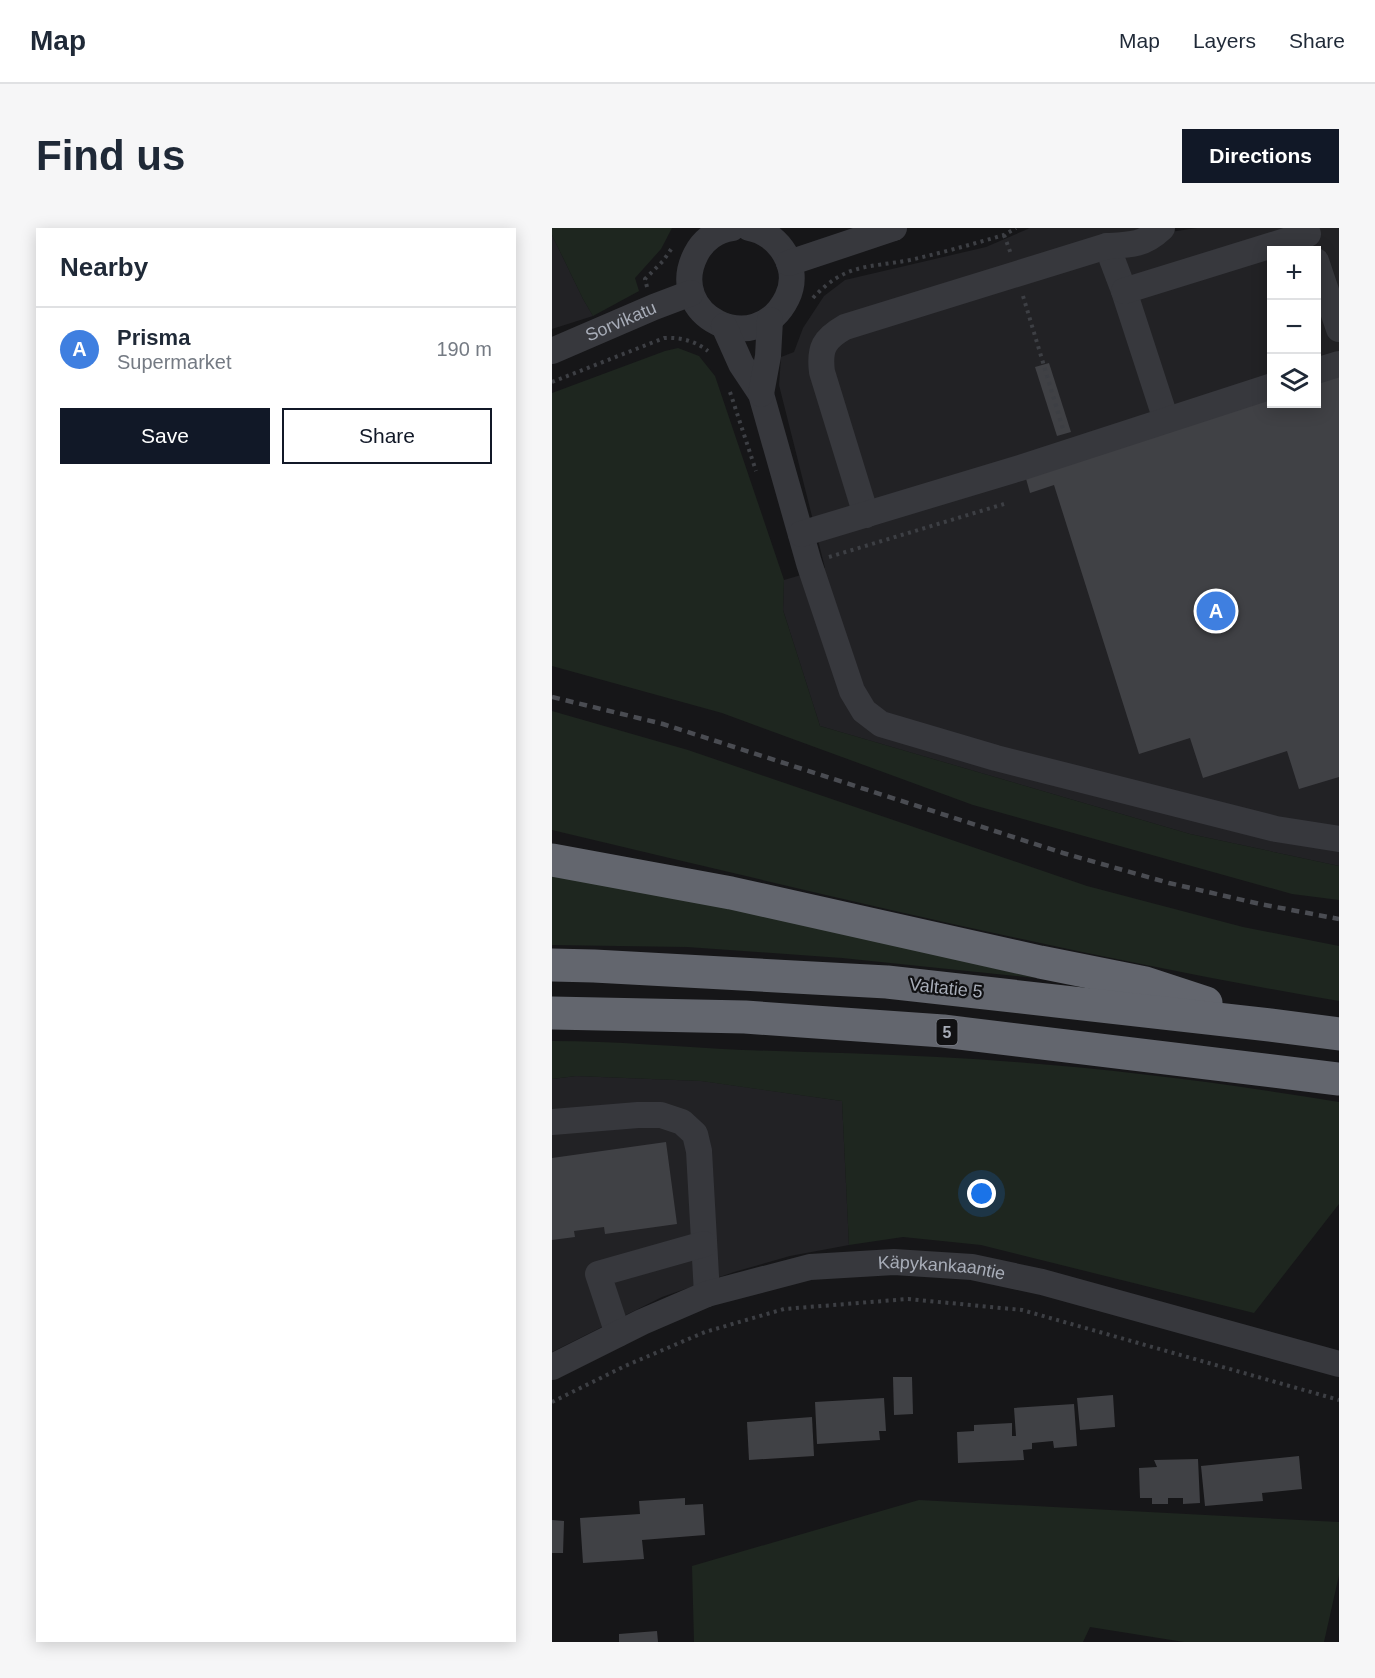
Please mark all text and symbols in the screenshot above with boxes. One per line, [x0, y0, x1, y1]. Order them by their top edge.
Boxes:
text: Map [30, 25, 86, 56]
text: Map [1119, 29, 1160, 52]
text: Layers [1193, 29, 1256, 52]
text: Share [1289, 29, 1345, 52]
button: Directions [1182, 129, 1339, 183]
text: Find us [36, 132, 185, 179]
map controls [1267, 246, 1321, 408]
button: + [1267, 246, 1321, 300]
text: Nearby [60, 252, 148, 282]
street label: Sorvikatu [582, 297, 659, 345]
button: − [1267, 300, 1321, 354]
text: Prisma [117, 325, 190, 350]
text: A [72, 338, 87, 360]
text: 190 m [436, 338, 492, 360]
text: Supermarket [117, 351, 232, 373]
button: layers [1267, 354, 1321, 408]
button: Save [60, 408, 270, 464]
button: Share [282, 408, 492, 464]
pin: A [1196, 588, 1236, 634]
street label: Valtatie 5 [908, 974, 984, 1002]
road number: 5 [936, 1019, 958, 1045]
your location [967, 1179, 996, 1208]
street label: Käpykankaantie [877, 1252, 1007, 1284]

